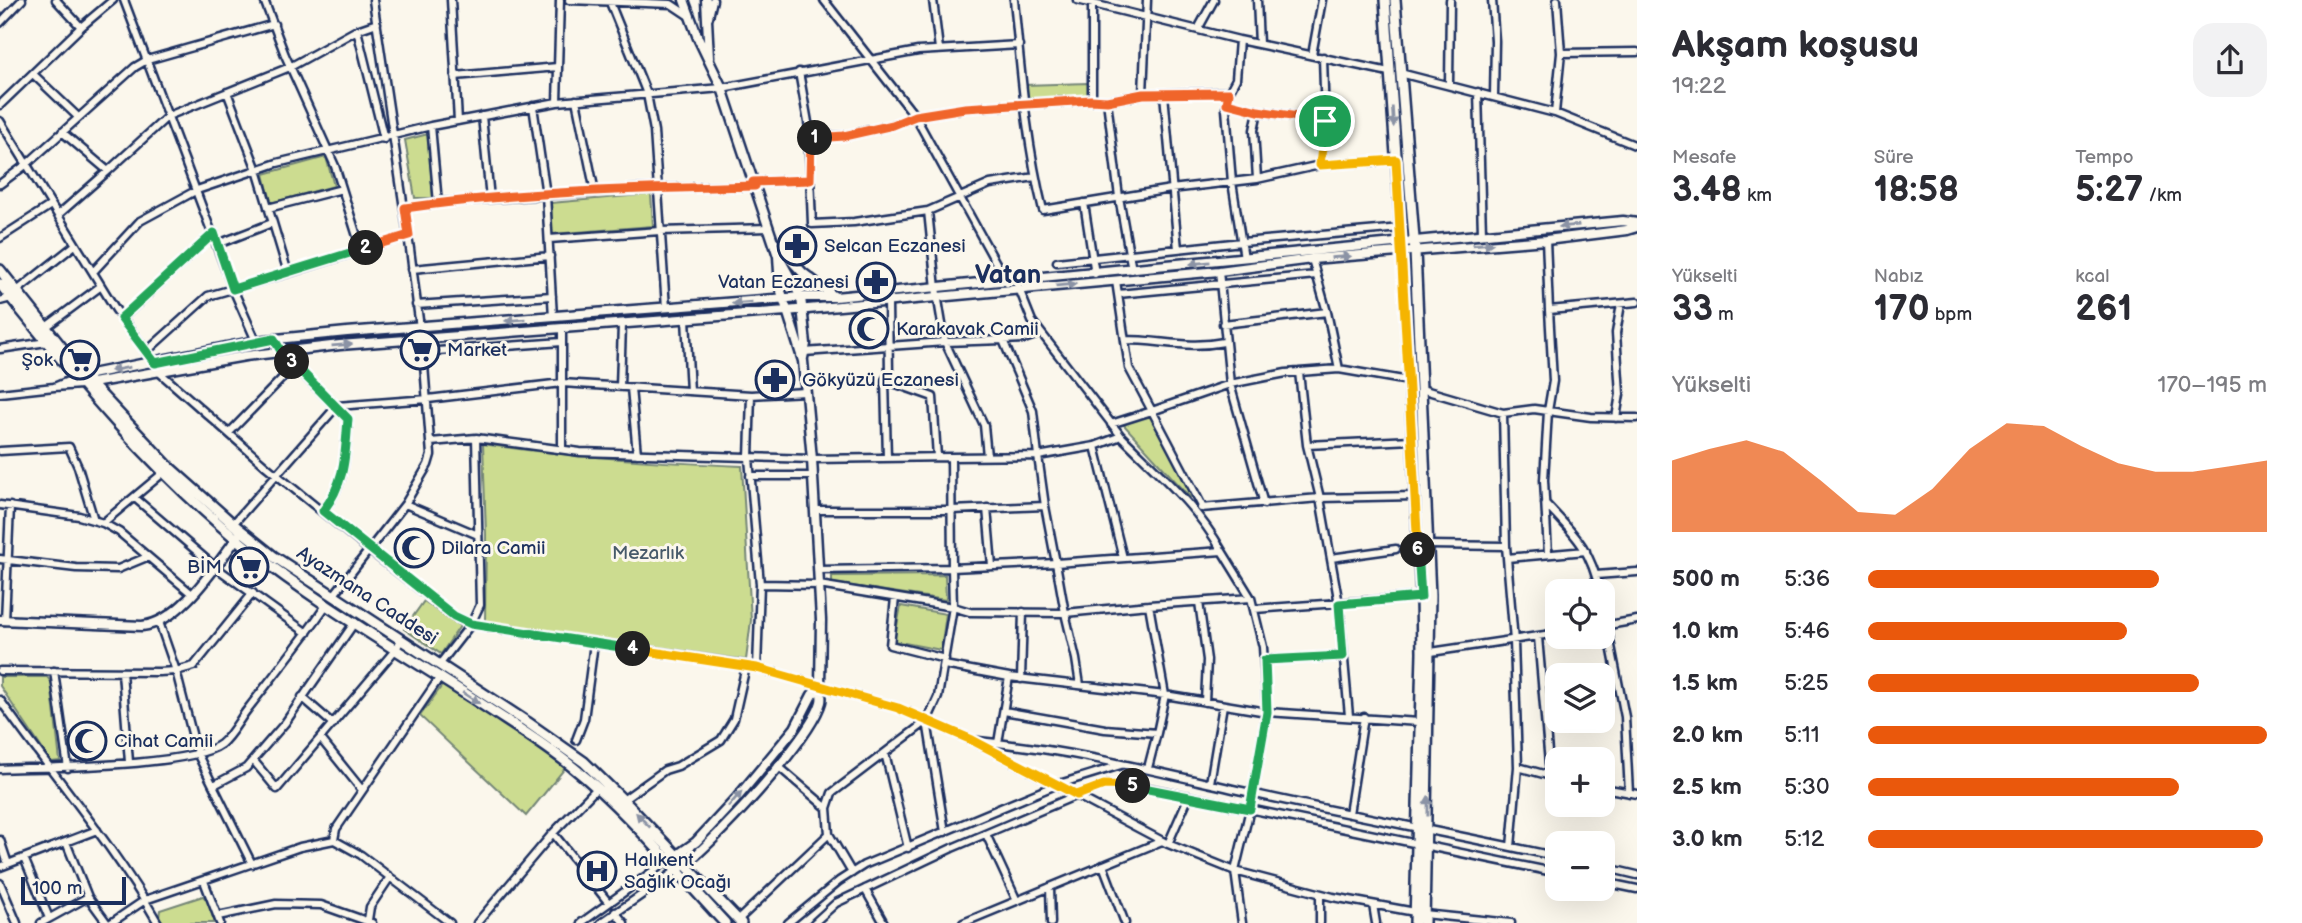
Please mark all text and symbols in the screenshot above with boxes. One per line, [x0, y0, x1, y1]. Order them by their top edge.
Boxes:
text: Akşam koşusu [1672, 23, 1919, 68]
button: share [2193, 23, 2267, 97]
text: 19:22 [1672, 72, 1726, 100]
pin [1295, 91, 1355, 151]
icon: arrive [1306, 102, 1344, 140]
one-way arrow [1388, 106, 1399, 128]
pin: 1 [798, 120, 832, 156]
text: 1 [811, 126, 819, 149]
text: Mesafe [1672, 146, 1736, 169]
text: Süre [1874, 146, 1914, 169]
text: Tempo [2075, 146, 2134, 169]
text: 3.48 [1672, 169, 1742, 212]
text: 18:58 [1874, 169, 1959, 212]
text: 5:27 [2075, 169, 2143, 212]
text: km [1742, 184, 1772, 207]
text: /km [2143, 184, 2182, 207]
one-way arrow [1558, 220, 1580, 231]
pharmacy icon: Selcan Eczanesi [776, 225, 818, 267]
pin: 2 [348, 230, 384, 266]
place label: Selcan Eczanesi [824, 235, 966, 258]
text: 2 [360, 236, 371, 259]
one-way arrow [1472, 239, 1494, 250]
one-way arrow [1331, 252, 1353, 263]
one-way arrow [1189, 258, 1211, 269]
district label: Vatan [975, 260, 1041, 291]
pharmacy icon: Vatan Eczanesi [855, 261, 897, 303]
text: Yükselti [1672, 265, 1737, 288]
text: Nabız [1874, 265, 1923, 288]
text: kcal [2075, 265, 2109, 288]
place label: Vatan Eczanesi [718, 271, 849, 294]
one-way arrow [1055, 279, 1077, 290]
text: 33 [1672, 288, 1713, 331]
text: 170 [1874, 288, 1930, 331]
text: 261 [2075, 288, 2132, 331]
one-way arrow [731, 298, 753, 309]
text: m [1713, 303, 1734, 326]
text: bpm [1930, 303, 1972, 326]
mosque icon: Karakavak Camii [848, 308, 890, 350]
one-way arrow [504, 315, 526, 326]
place label: Karakavak Camii [896, 318, 1039, 341]
supermarket icon: Market [399, 329, 441, 371]
supermarket icon: Şok [59, 339, 101, 381]
one-way arrow [331, 339, 353, 350]
place label: Market [447, 339, 507, 362]
pin: 3 [274, 344, 310, 380]
place label: Şok [21, 349, 54, 372]
text: 3 [286, 350, 297, 373]
pharmacy icon: Gökyüzü Eczanesi [754, 359, 796, 401]
one-way arrow [109, 364, 131, 375]
place label: Gökyüzü Eczanesi [802, 369, 959, 392]
text: Yükselti [1672, 371, 1751, 399]
text: 170–195 m [2158, 371, 2267, 399]
mosque icon: Dilara Camii [393, 527, 435, 569]
pin: 6 [1400, 532, 1436, 568]
place label: Dilara Camii [441, 537, 546, 560]
text: 6 [1412, 538, 1423, 561]
street label: Ayazmana Caddesi [292, 542, 442, 650]
park label: Mezarlık [612, 542, 685, 565]
supermarket icon: BİM [228, 546, 270, 588]
place label: BİM [187, 556, 222, 579]
text: 500 m [1672, 565, 1740, 593]
text: 5:36 [1784, 565, 1830, 593]
map controls [1545, 579, 1615, 901]
button: locate [1545, 579, 1615, 649]
text: 1.0 km [1672, 617, 1739, 645]
text: 5:46 [1784, 617, 1830, 645]
pin: 4 [616, 632, 650, 666]
text: 4 [627, 637, 638, 660]
button: layers [1545, 663, 1615, 733]
text: 1.5 km [1672, 669, 1738, 697]
text: 5:25 [1784, 669, 1829, 697]
one-way arrow [462, 691, 481, 704]
mosque icon: Cihat Camii [66, 720, 108, 762]
text: 2.0 km [1672, 721, 1743, 749]
text: 5:11 [1784, 721, 1820, 749]
place label: Cihat Camii [114, 730, 213, 753]
button: + [1545, 747, 1615, 817]
pin: 5 [1116, 768, 1150, 804]
text: 2.5 km [1672, 773, 1742, 801]
text: 5:30 [1784, 773, 1830, 801]
text: 5 [1127, 774, 1138, 797]
one-way arrow [727, 791, 742, 808]
one-way arrow [1422, 795, 1433, 817]
one-way arrow [635, 812, 652, 829]
text: 3.0 km [1672, 825, 1743, 853]
text: 5:12 [1784, 825, 1824, 853]
button: − [1545, 831, 1615, 901]
place label: Halıkent Sağlık Ocağı [624, 849, 731, 894]
hospital icon: Halıkent Sağlık Ocağı [576, 850, 618, 892]
scale bar [21, 874, 126, 906]
text: 100 m [32, 877, 83, 900]

